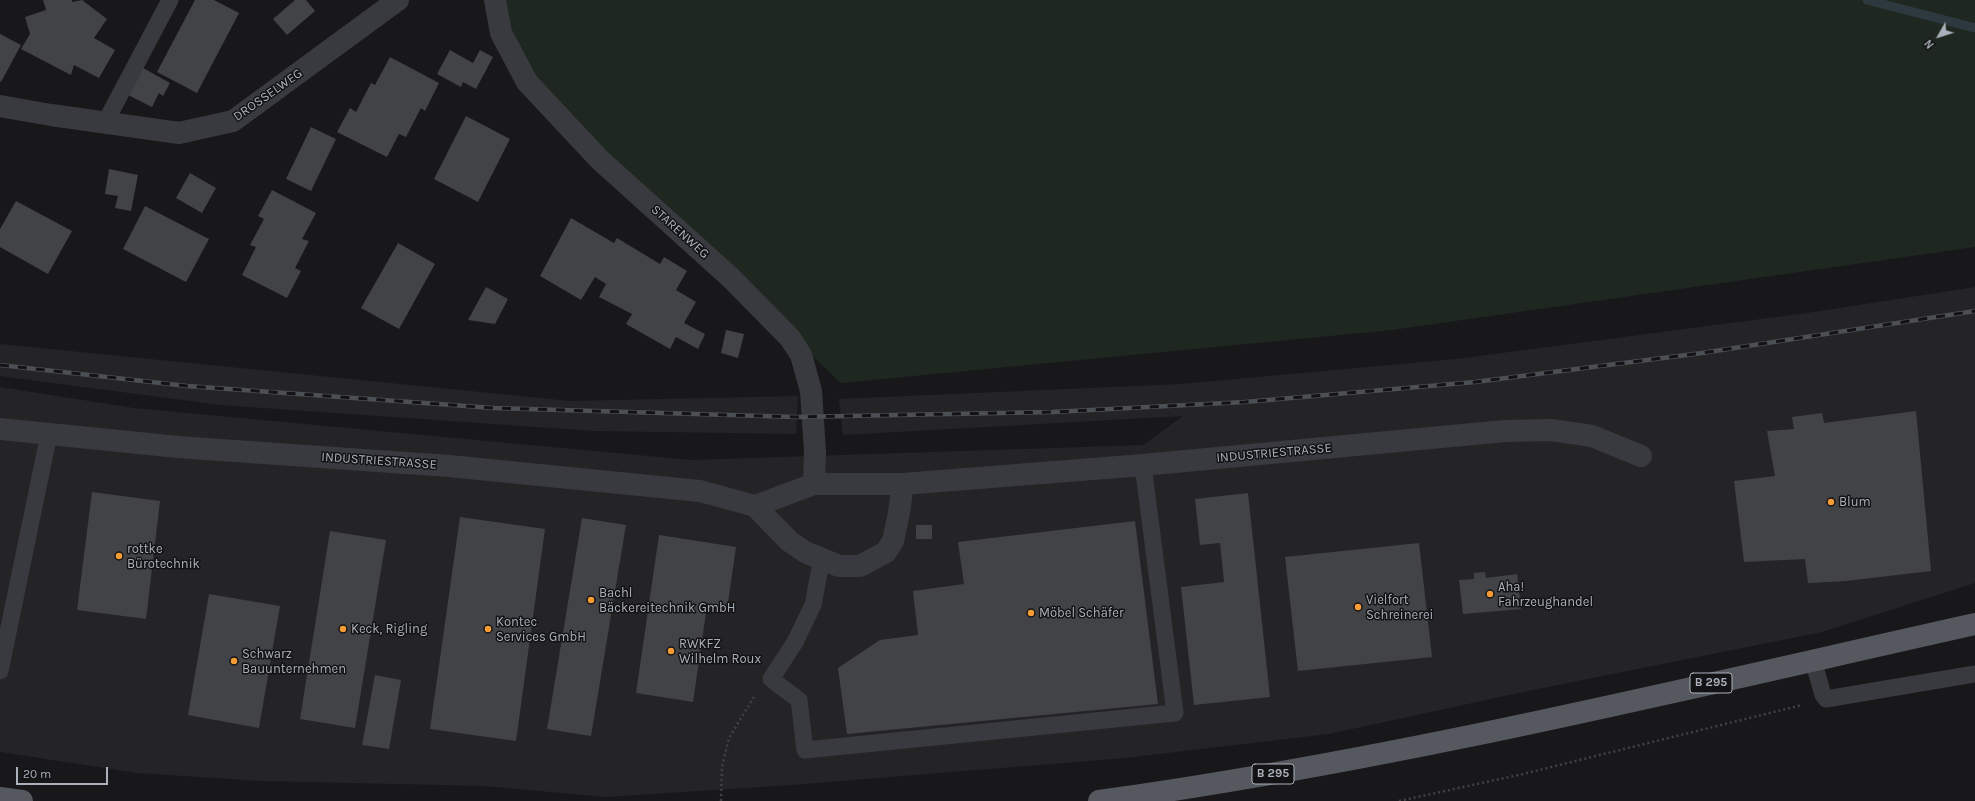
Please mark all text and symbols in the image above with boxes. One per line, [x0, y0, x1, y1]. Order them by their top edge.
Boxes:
north arrow [1919, 16, 1959, 56]
text: N [1922, 37, 1937, 51]
street label: DROSSELWEG [230, 65, 306, 125]
street label: STARENWEG [648, 202, 712, 262]
street label: INDUSTRIESTRASSE [1216, 440, 1332, 466]
street label: INDUSTRIESTRASSE [321, 449, 437, 473]
place label: Blum [1839, 494, 1871, 510]
marker: Blum [1826, 497, 1836, 507]
place label: rottke Bürotechnik [127, 541, 200, 572]
marker: rottke Bürotechnik [114, 551, 124, 561]
place label: Aha! Fahrzeughandel [1498, 579, 1593, 610]
place label: Bachl Bäckereitechnik GmbH [599, 585, 735, 616]
marker: Aha! Fahrzeughandel [1485, 589, 1495, 599]
place label: Vielfort Schreinerei [1366, 592, 1433, 623]
marker: Bachl Bäckereitechnik GmbH [586, 595, 596, 605]
marker: Vielfort Schreinerei [1353, 602, 1363, 612]
place label: Möbel Schäfer [1039, 605, 1124, 621]
marker: Möbel Schäfer [1026, 608, 1036, 618]
place label: Kontec Services GmbH [496, 614, 586, 645]
place label: Keck, Rigling [351, 621, 427, 637]
marker: Keck, Rigling [338, 624, 348, 634]
marker: Kontec Services GmbH [483, 624, 493, 634]
place label: RWKFZ Wilhelm Roux [679, 636, 761, 667]
place label: Schwarz Bauunternehmen [242, 646, 346, 677]
marker: RWKFZ Wilhelm Roux [666, 646, 676, 656]
marker: Schwarz Bauunternehmen [229, 656, 239, 666]
road number: B 295 [1690, 673, 1732, 693]
scale bar [18, 759, 110, 785]
road number: B 295 [1252, 764, 1294, 784]
text: 20 m [23, 767, 51, 781]

